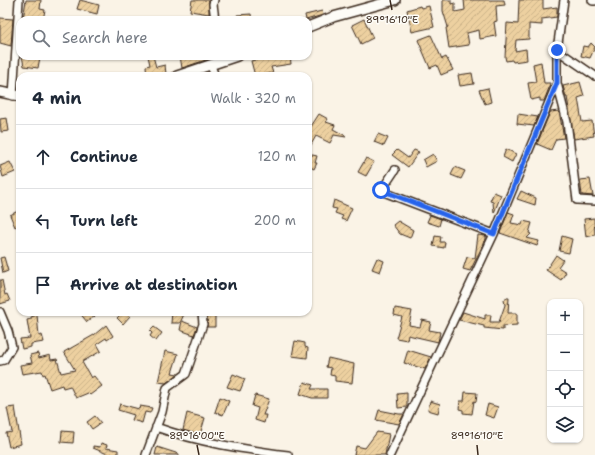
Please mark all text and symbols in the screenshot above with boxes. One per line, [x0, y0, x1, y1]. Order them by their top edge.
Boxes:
text: 89°16'10"E [366, 13, 418, 26]
search box [16, 16, 312, 60]
icon: search [30, 27, 52, 49]
text: Search here [62, 28, 148, 48]
route end [548, 41, 566, 59]
text: 4 min [32, 87, 82, 109]
text: Walk · 320 m [210, 90, 296, 107]
icon: ahead [32, 146, 54, 168]
text: Continue [70, 147, 138, 167]
text: 120 m [258, 148, 296, 165]
route start [372, 181, 390, 199]
icon: left [32, 210, 54, 232]
text: Turn left [70, 211, 138, 231]
text: 200 m [254, 212, 296, 229]
icon: arrive [32, 274, 54, 296]
text: Arrive at destination [70, 275, 238, 295]
map controls [547, 299, 583, 443]
button: + [547, 299, 583, 335]
button: − [547, 335, 583, 371]
button: locate [547, 371, 583, 407]
button: layers [547, 407, 583, 443]
text: 89°16'00"E [169, 429, 225, 442]
text: 89°16'10"E [451, 429, 503, 442]

